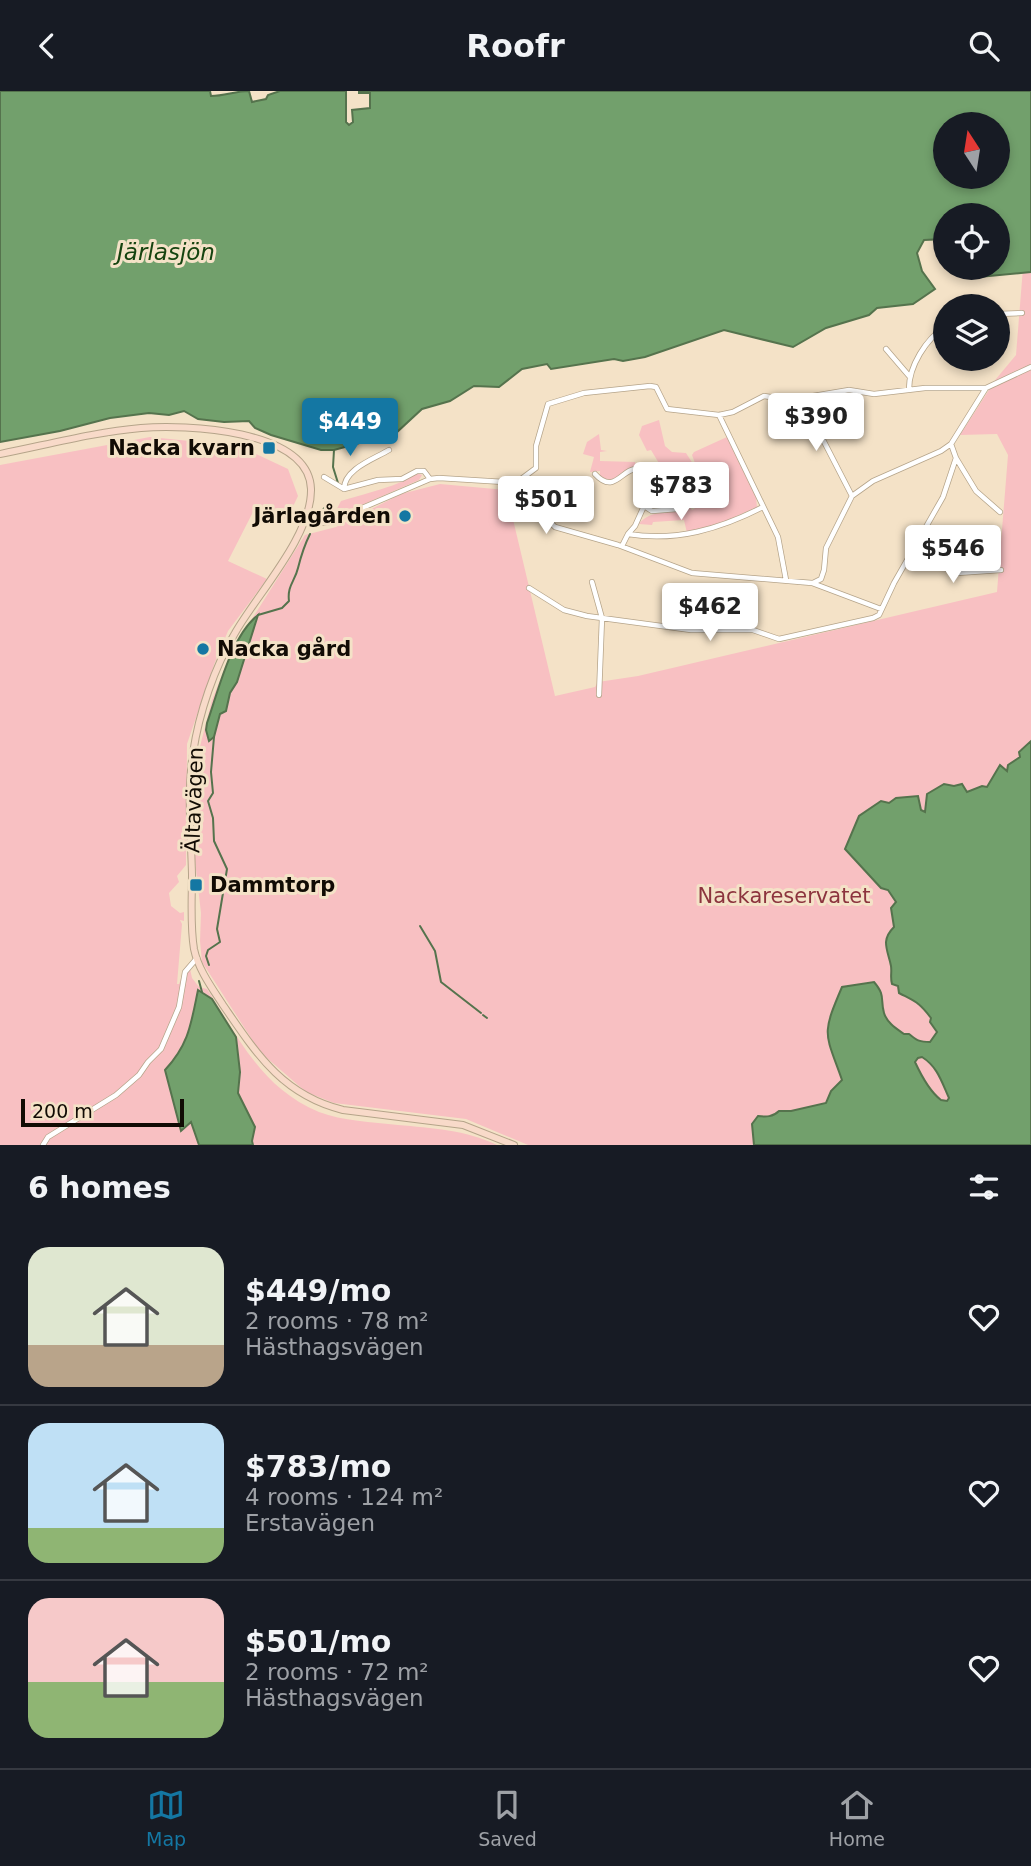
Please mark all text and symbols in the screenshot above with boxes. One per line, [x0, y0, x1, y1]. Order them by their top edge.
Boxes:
icon: back [28, 27, 66, 65]
text: Roofr [466, 27, 565, 65]
icon: search [965, 27, 1003, 65]
north arrow [933, 112, 1010, 189]
map controls [933, 112, 1010, 371]
button: locate [933, 203, 1010, 280]
water label: Järlasjön [113, 239, 215, 265]
button: layers [933, 294, 1010, 371]
pin: $390 [775, 393, 857, 453]
pin: $449 [309, 399, 391, 458]
text: $390 [784, 403, 848, 429]
text: $449 [318, 408, 382, 434]
place label: Nacka kvarn [108, 436, 255, 460]
marker: Nacka kvarn [261, 440, 277, 456]
pin: $783 [640, 463, 722, 522]
text: $783 [649, 472, 713, 498]
pin: $501 [505, 477, 587, 536]
text: $501 [514, 486, 578, 512]
place label: Järlagården [252, 503, 391, 528]
marker: Järlagården [397, 508, 413, 524]
pin: $546 [912, 525, 994, 585]
text: $546 [921, 535, 985, 561]
pin: $462 [669, 583, 751, 643]
text: $462 [678, 593, 742, 619]
place label: Nacka gård [217, 636, 351, 661]
marker: Nacka gård [195, 641, 211, 657]
street label: Ältavägen [179, 746, 208, 853]
place label: Dammtorp [210, 873, 335, 897]
marker: Dammtorp [188, 877, 204, 893]
park label: Nackareservatet [697, 884, 871, 908]
scale bar [21, 1096, 184, 1128]
text: 200 m [32, 1100, 93, 1122]
icon: filters [965, 1168, 1003, 1206]
text: 6 homes [28, 1170, 171, 1205]
text: $449/mo [245, 1273, 391, 1308]
icon: home [84, 1275, 168, 1359]
icon: heart [965, 1298, 1003, 1336]
text: 2 rooms · 78 m² [245, 1308, 429, 1334]
text: Hästhagsvägen [245, 1334, 424, 1360]
text: $783/mo [245, 1449, 391, 1484]
icon: home [84, 1451, 168, 1535]
icon: heart [965, 1474, 1003, 1512]
text: 4 rooms · 124 m² [245, 1484, 443, 1510]
text: Erstavägen [245, 1510, 375, 1536]
text: $501/mo [245, 1624, 391, 1659]
icon: home [84, 1626, 168, 1710]
icon: heart [965, 1649, 1003, 1687]
text: 2 rooms · 72 m² [245, 1659, 429, 1685]
text: Hästhagsvägen [245, 1685, 424, 1711]
tab: Map [146, 1786, 186, 1850]
tab: Saved [478, 1786, 537, 1850]
tab: Home [829, 1786, 885, 1850]

